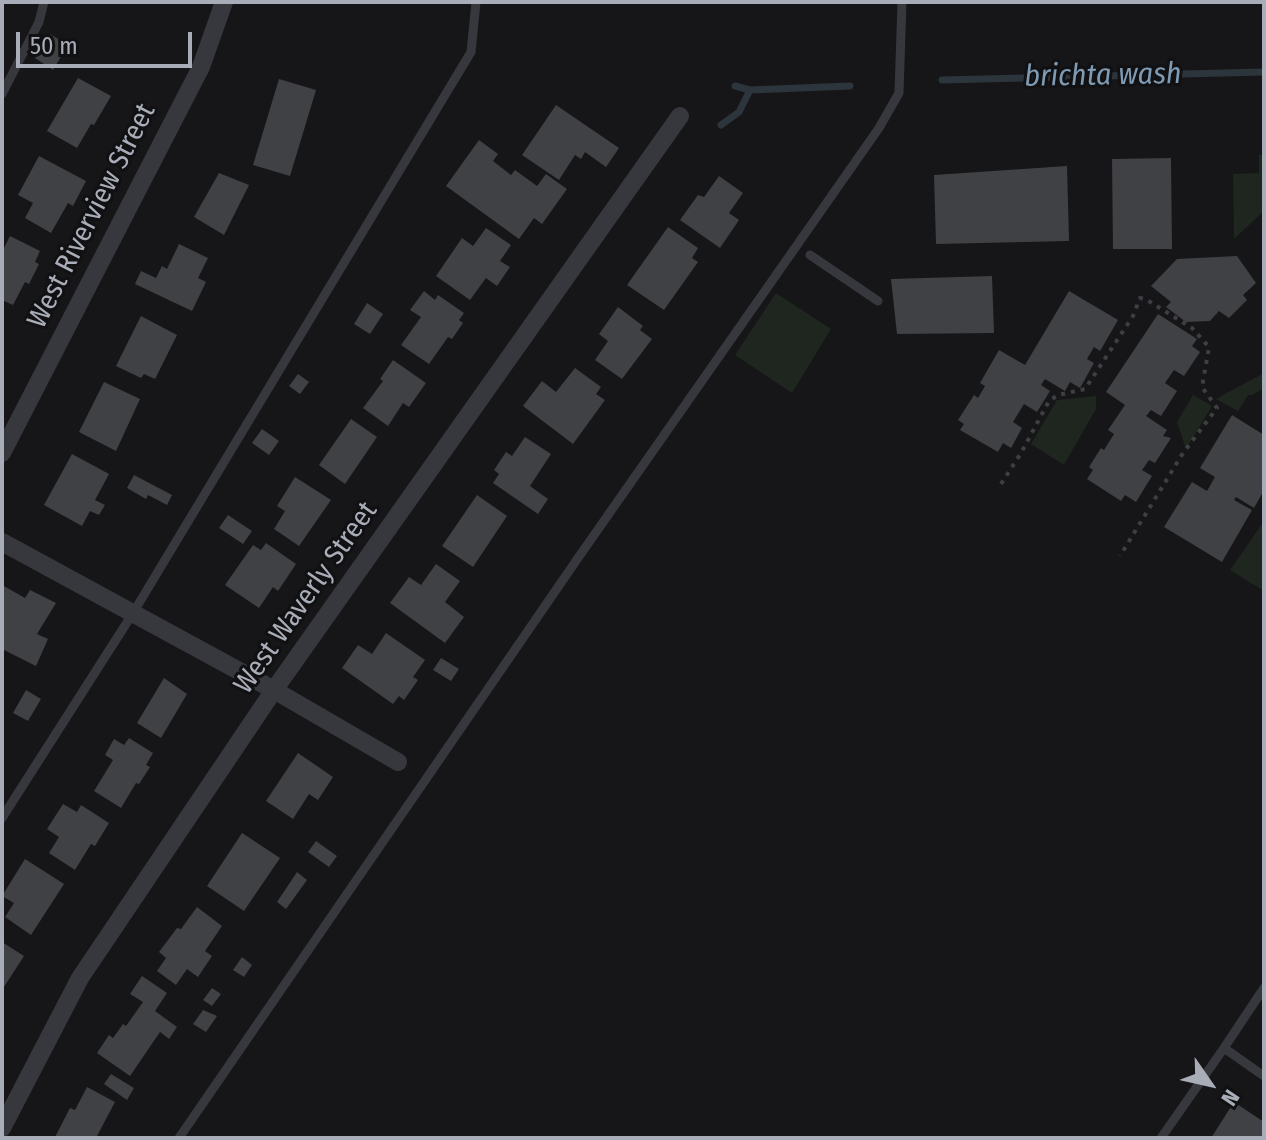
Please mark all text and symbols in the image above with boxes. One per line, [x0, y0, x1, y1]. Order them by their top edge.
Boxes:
scale bar [20, 16, 196, 66]
text: 50 m [30, 32, 78, 60]
water label: brichta wash [1024, 57, 1182, 95]
street label: West Riverview Street [21, 98, 163, 334]
street label: West Waverly Street [227, 496, 385, 700]
north arrow [1170, 1044, 1250, 1124]
text: N [1215, 1085, 1245, 1111]

